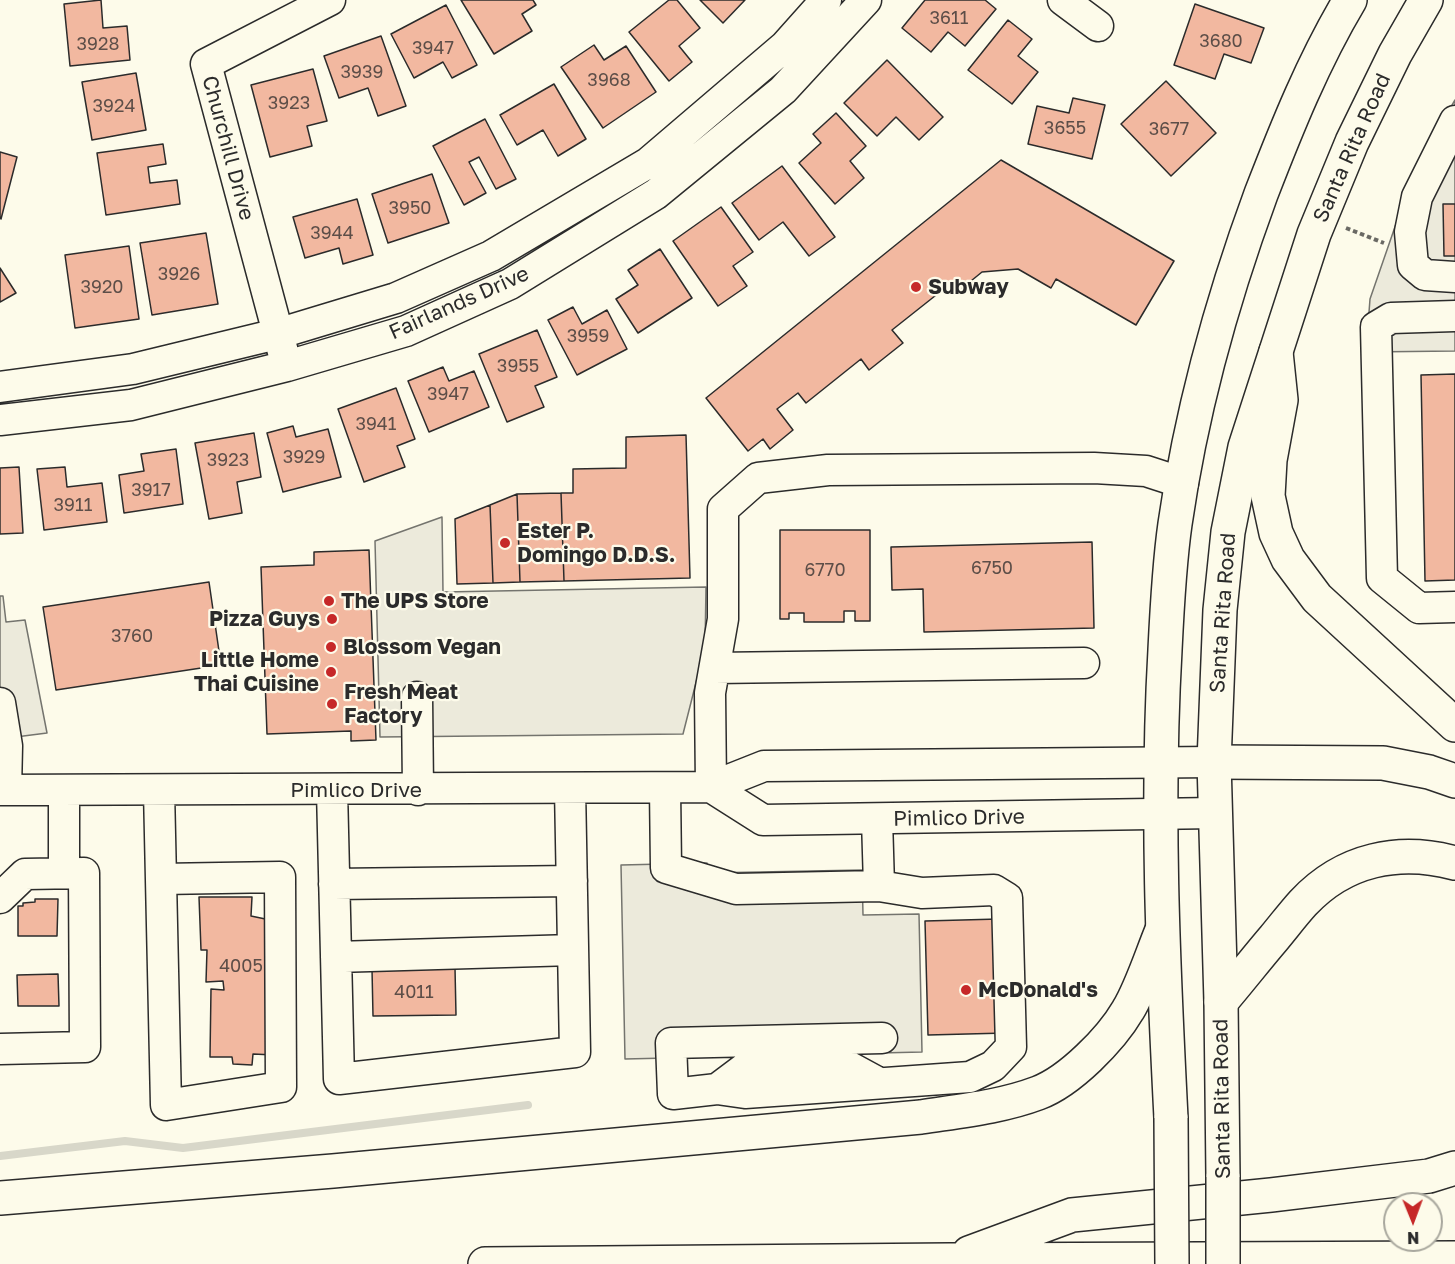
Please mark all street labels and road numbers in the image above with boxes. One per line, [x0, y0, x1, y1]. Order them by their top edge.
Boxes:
street label: Santa Rita Road [1308, 70, 1396, 226]
street label: Churchill Drive [197, 73, 259, 223]
street label: Fairlands Drive [385, 261, 533, 345]
street label: Santa Rita Road [1205, 532, 1241, 694]
street label: Pimlico Drive [290, 777, 422, 803]
street label: Pimlico Drive [893, 804, 1025, 832]
street label: Santa Rita Road [1208, 1019, 1236, 1179]

